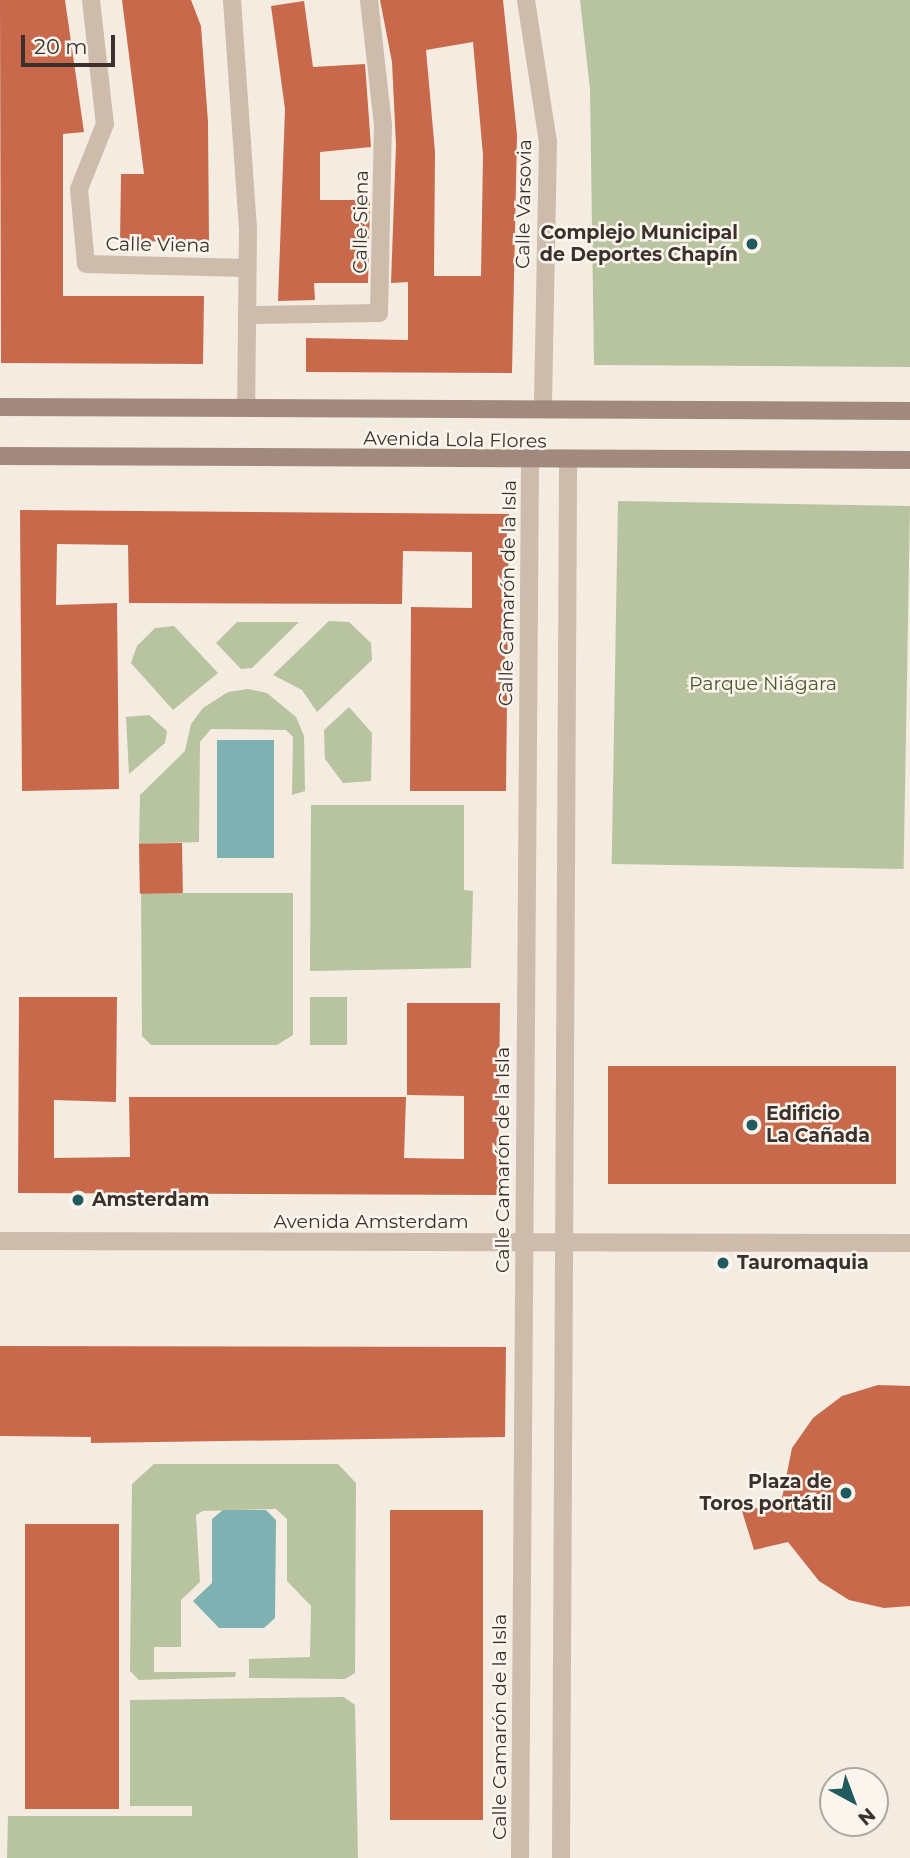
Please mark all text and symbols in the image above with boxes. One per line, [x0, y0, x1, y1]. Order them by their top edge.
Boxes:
scale bar [24, 21, 119, 65]
text: 20 m [34, 34, 88, 59]
street label: Calle Varsovia [511, 139, 537, 269]
street label: Calle Siena [349, 170, 373, 274]
place label: Complejo Municipal de Deportes Chapín [540, 222, 738, 266]
street label: Calle Viena [105, 233, 211, 257]
marker: Complejo Municipal de Deportes Chapín [744, 236, 760, 252]
street label: Avenida Lola Flores [363, 427, 547, 453]
street label: Calle Camarón de la Isla [495, 480, 521, 706]
park label: Parque Niágara [689, 673, 837, 695]
street label: Calle Camarón de la Isla [492, 1047, 514, 1273]
place label: Edificio La Cañada [766, 1103, 870, 1147]
marker: Edificio La Cañada [744, 1117, 760, 1133]
place label: Amsterdam [92, 1189, 209, 1211]
marker: Amsterdam [70, 1192, 86, 1208]
street label: Avenida Amsterdam [273, 1211, 469, 1233]
place label: Tauromaquia [737, 1252, 869, 1274]
marker: Tauromaquia [715, 1255, 731, 1271]
place label: Plaza de Toros portátil [700, 1471, 832, 1515]
marker: Plaza de Toros portátil [838, 1485, 854, 1501]
street label: Calle Camarón de la Isla [489, 1614, 511, 1840]
north arrow [819, 1767, 889, 1837]
text: N [853, 1803, 880, 1830]

